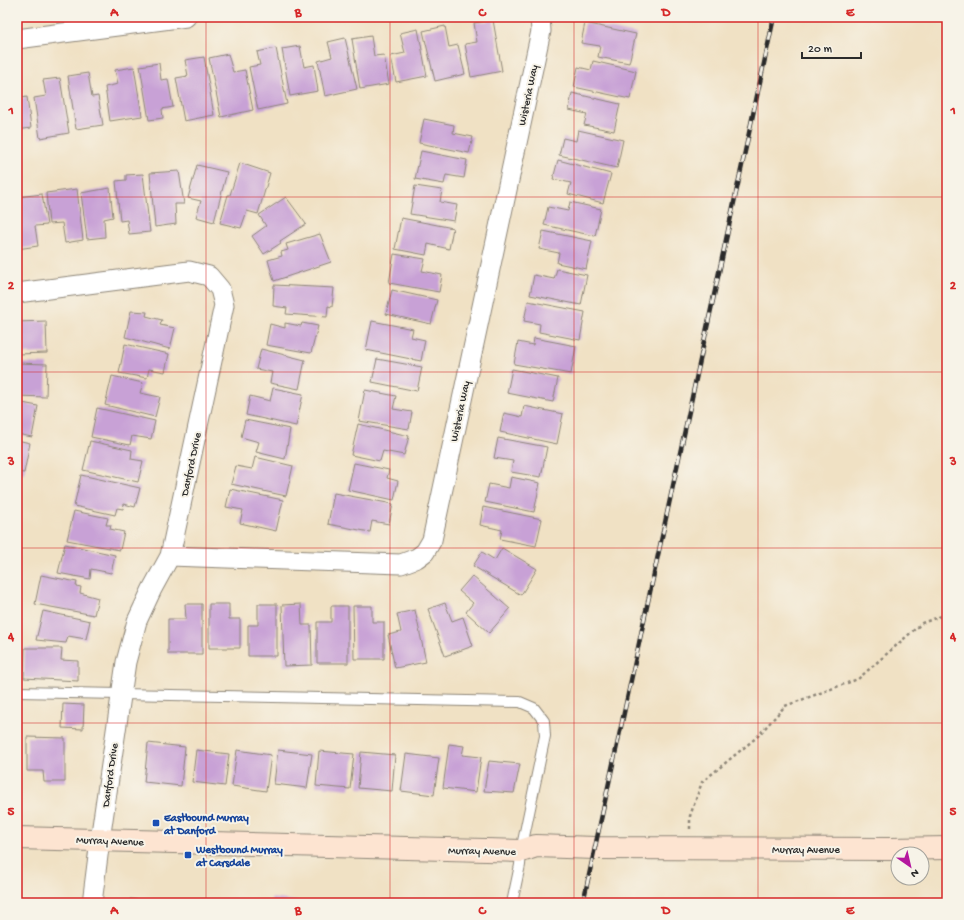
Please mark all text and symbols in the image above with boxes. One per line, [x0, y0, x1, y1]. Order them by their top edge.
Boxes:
text: A [109, 6, 119, 21]
text: B [294, 6, 303, 21]
text: C [477, 6, 487, 21]
text: D [661, 6, 671, 21]
text: E [846, 6, 855, 21]
scale bar [802, 34, 861, 60]
text: 20 m [808, 43, 833, 57]
street label: Wisteria Way [517, 63, 541, 127]
text: 1 [7, 104, 14, 119]
text: 1 [949, 104, 956, 119]
text: 2 [8, 279, 15, 294]
text: 2 [950, 279, 957, 294]
street label: Wisteria Way [449, 379, 473, 443]
street label: Danford Drive [178, 431, 205, 498]
text: 3 [7, 455, 15, 470]
text: 3 [949, 455, 957, 470]
text: 4 [7, 630, 15, 645]
text: 4 [949, 630, 957, 645]
street label: Danford Drive [99, 742, 121, 809]
text: 5 [8, 805, 15, 820]
text: 5 [950, 805, 957, 820]
place label: Eastbound Murray at Danford [163, 812, 249, 838]
marker: Eastbound Murray at Danford [151, 818, 161, 828]
street label: Murray Avenue [76, 835, 144, 849]
place label: Westbound Murray at Carsdale [195, 844, 283, 870]
street label: Murray Avenue [448, 845, 516, 859]
street label: Murray Avenue [772, 845, 840, 857]
north arrow [890, 846, 930, 886]
marker: Westbound Murray at Carsdale [183, 850, 193, 860]
text: N [908, 866, 921, 880]
text: A [109, 904, 119, 919]
text: B [294, 904, 303, 919]
text: C [477, 904, 487, 919]
text: D [661, 904, 671, 919]
text: E [846, 904, 855, 919]

